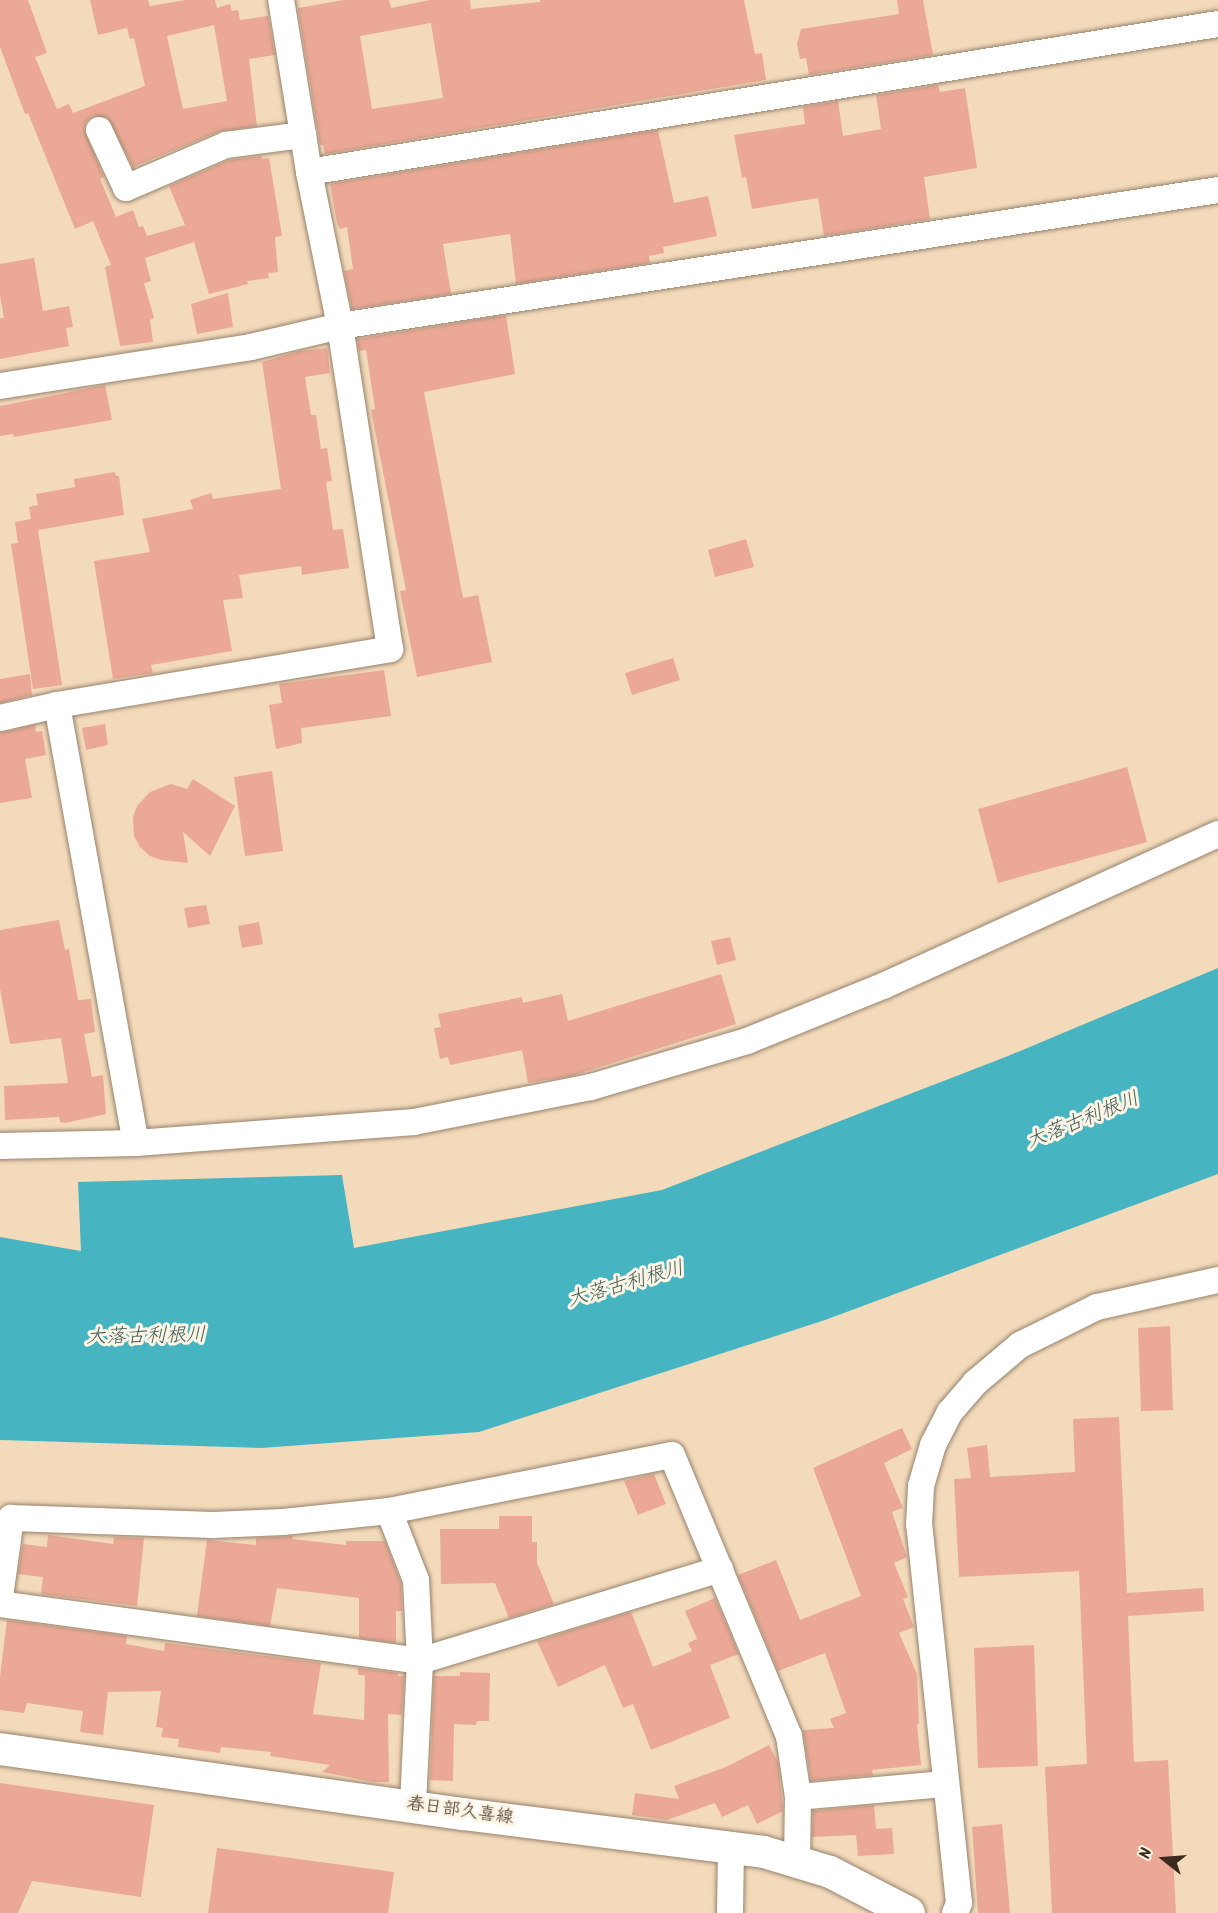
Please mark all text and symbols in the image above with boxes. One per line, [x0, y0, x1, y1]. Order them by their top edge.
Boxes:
water label: 大落古利根川 [1023, 1087, 1143, 1155]
water label: 大落古利根川 [565, 1257, 687, 1313]
water label: 大落古利根川 [86, 1324, 206, 1350]
street label: 春日部久喜線 [405, 1794, 515, 1830]
north arrow [1134, 1829, 1194, 1889]
text: N [1133, 1845, 1160, 1862]

